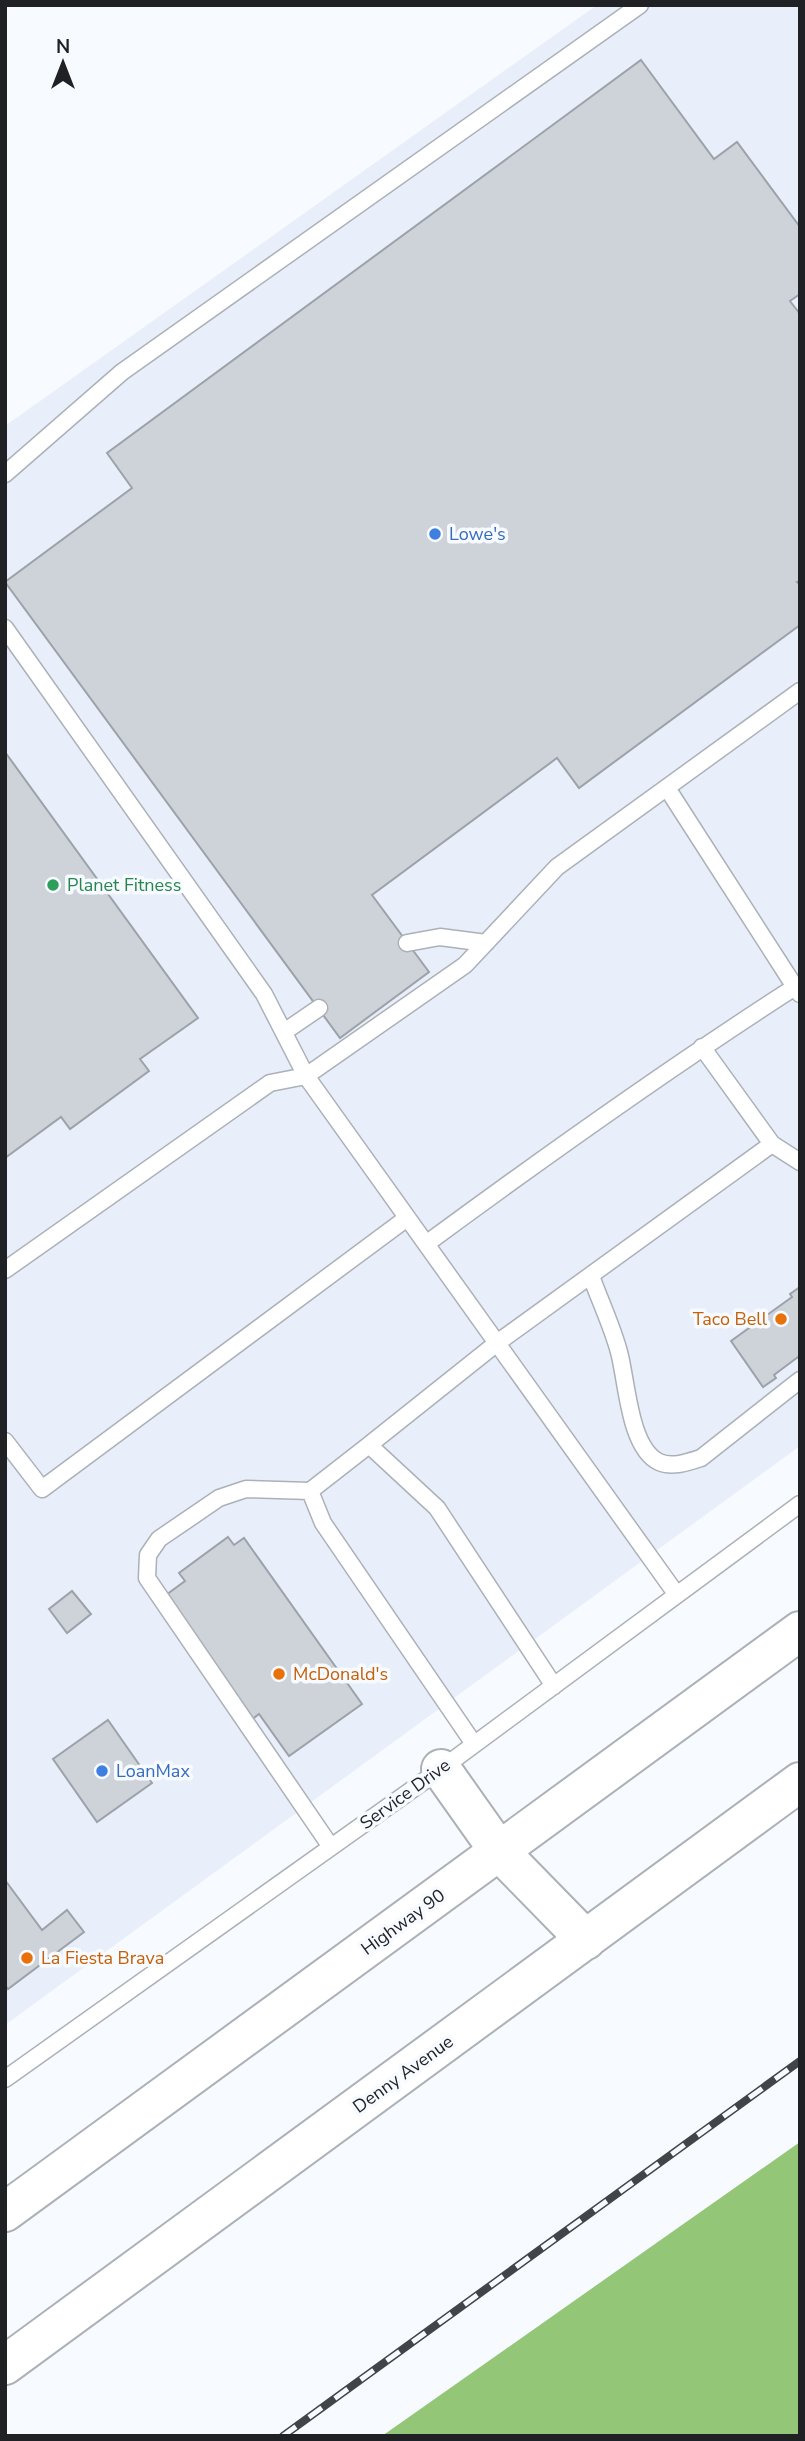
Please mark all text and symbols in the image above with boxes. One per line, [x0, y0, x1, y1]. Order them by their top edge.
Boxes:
north arrow [28, 28, 98, 98]
text: N [56, 34, 70, 60]
place label: Lowe's [449, 522, 506, 546]
marker: Lowe's [427, 526, 443, 542]
place label: Planet Fitness [67, 873, 181, 897]
marker: Planet Fitness [45, 877, 61, 893]
place label: Taco Bell [693, 1307, 768, 1331]
marker: Taco Bell [773, 1311, 789, 1327]
place label: McDonald's [293, 1662, 388, 1686]
marker: McDonald's [271, 1666, 287, 1682]
street label: Service Drive [355, 1753, 455, 1835]
place label: LoanMax [116, 1759, 190, 1783]
marker: LoanMax [94, 1763, 110, 1779]
street label: Highway 90 [356, 1883, 450, 1961]
place label: La Fiesta Brava [41, 1946, 164, 1970]
marker: La Fiesta Brava [19, 1950, 35, 1966]
street label: Denny Avenue [348, 2029, 458, 2119]

